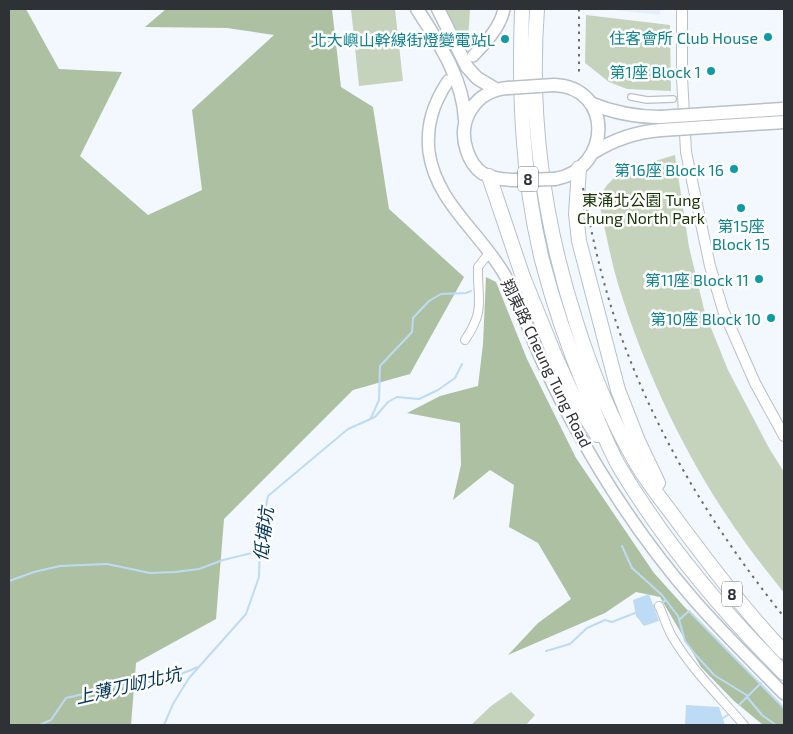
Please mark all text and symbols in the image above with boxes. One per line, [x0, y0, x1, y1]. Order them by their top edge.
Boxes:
place label: 住客會所 Club House [609, 28, 758, 47]
place label: 北大嶼山幹線街燈變電站L [311, 30, 495, 49]
marker: 住客會所 Club House [762, 31, 774, 43]
marker: 北大嶼山幹線街燈變電站L [499, 33, 511, 45]
place label: 第1座 Block 1 [610, 62, 701, 81]
marker: 第1座 Block 1 [705, 65, 717, 77]
place label: 第16座 Block 16 [614, 160, 724, 179]
marker: 第16座 Block 16 [728, 163, 740, 175]
road number: 8 [518, 166, 538, 192]
park label: 東涌北公園 Tung Chung North Park [577, 190, 705, 227]
marker: 第15座 Block 15 [735, 202, 747, 214]
place label: 第15座 Block 15 [712, 216, 770, 253]
place label: 第11座 Block 11 [645, 270, 749, 289]
marker: 第11座 Block 11 [753, 273, 765, 285]
street label: 翔東路 Cheung Tung Road [498, 276, 596, 450]
place label: 第10座 Block 10 [650, 309, 761, 328]
marker: 第10座 Block 10 [765, 312, 777, 324]
water label: 低埔坑 [249, 503, 278, 562]
road number: 8 [722, 582, 742, 606]
water label: 上薄刀屻北坑 [73, 661, 186, 708]

